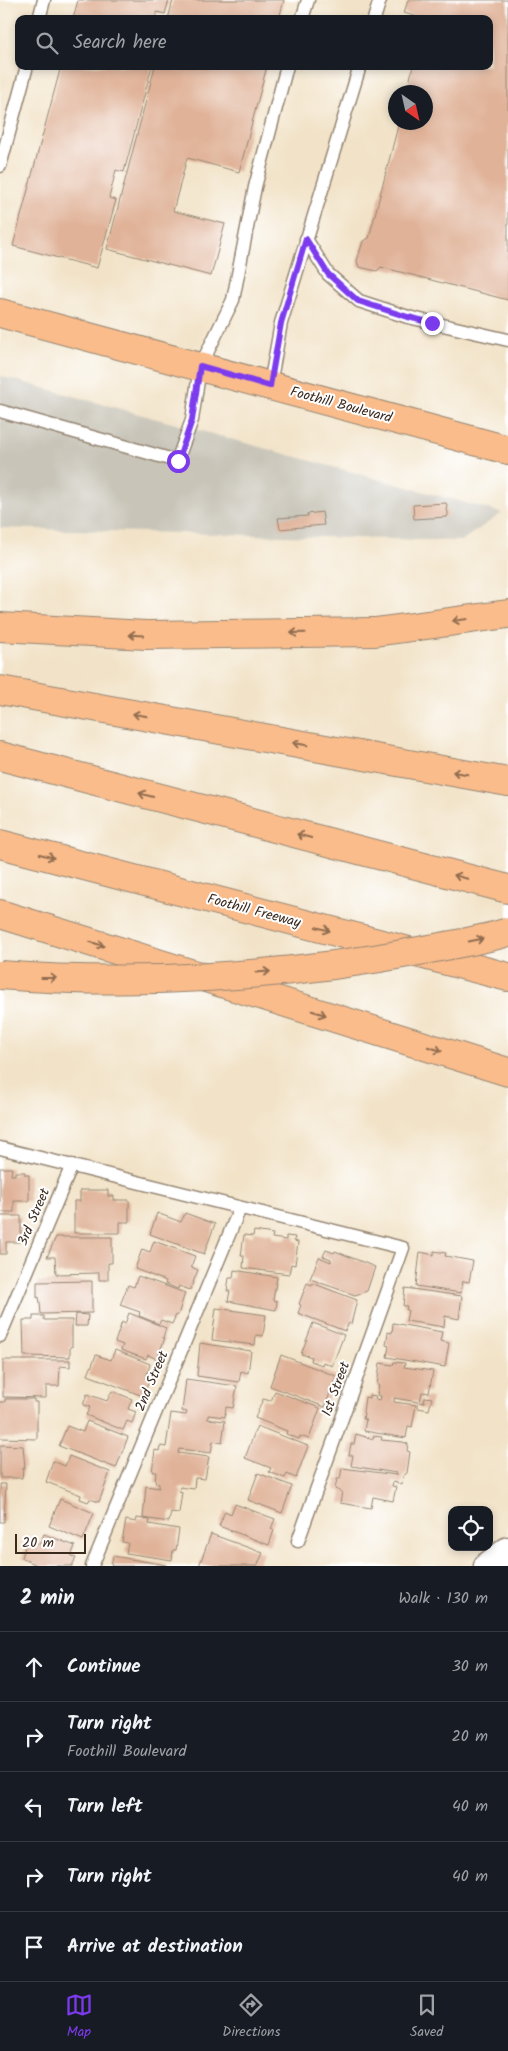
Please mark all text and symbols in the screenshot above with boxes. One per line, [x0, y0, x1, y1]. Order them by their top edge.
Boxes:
search box [15, 15, 493, 70]
text: Search here [73, 28, 167, 58]
icon: search [33, 29, 61, 57]
north arrow [388, 85, 433, 130]
route end [421, 312, 444, 335]
street label: Foothill Boulevard [288, 381, 395, 429]
route start [167, 450, 190, 473]
one-way arrow [452, 616, 468, 626]
one-way arrow [290, 628, 306, 638]
one-way arrow [128, 630, 144, 639]
one-way arrow [133, 710, 149, 720]
one-way arrow [293, 739, 309, 749]
one-way arrow [452, 768, 468, 778]
one-way arrow [139, 789, 155, 799]
one-way arrow [296, 830, 312, 840]
one-way arrow [39, 852, 55, 861]
one-way arrow [453, 872, 469, 881]
street label: Foothill Freeway [205, 888, 304, 934]
one-way arrow [314, 925, 330, 934]
one-way arrow [467, 935, 483, 944]
one-way arrow [88, 940, 104, 949]
one-way arrow [255, 967, 271, 977]
one-way arrow [40, 973, 56, 983]
one-way arrow [310, 1009, 326, 1019]
one-way arrow [426, 1045, 442, 1055]
street label: 3rd Street [12, 1184, 56, 1249]
street label: 2nd Street [129, 1347, 175, 1415]
street label: 1st Street [316, 1358, 356, 1419]
map controls [448, 1506, 493, 1551]
button: locate [448, 1506, 493, 1551]
scale bar [15, 1531, 86, 1554]
text: 20 m [22, 1532, 54, 1554]
text: 2 min [20, 1582, 75, 1615]
text: Walk · 130 m [399, 1586, 488, 1611]
text: Continue [67, 1652, 140, 1682]
icon: ahead [20, 1653, 48, 1681]
text: 30 m [452, 1654, 488, 1679]
text: Turn right [67, 1709, 152, 1739]
icon: right [20, 1723, 48, 1751]
text: 20 m [452, 1724, 488, 1749]
text: Foothill Boulevard [67, 1739, 187, 1764]
text: Turn left [67, 1792, 142, 1822]
icon: left [20, 1793, 48, 1821]
text: 40 m [452, 1794, 488, 1819]
text: Turn right [67, 1862, 152, 1892]
icon: right [20, 1863, 48, 1891]
text: 40 m [452, 1864, 488, 1889]
text: Arrive at destination [67, 1932, 243, 1962]
icon: arrive [20, 1933, 48, 1961]
tab: Map [65, 1991, 93, 2043]
tab: Directions [222, 1991, 280, 2043]
tab: Saved [410, 1991, 443, 2043]

